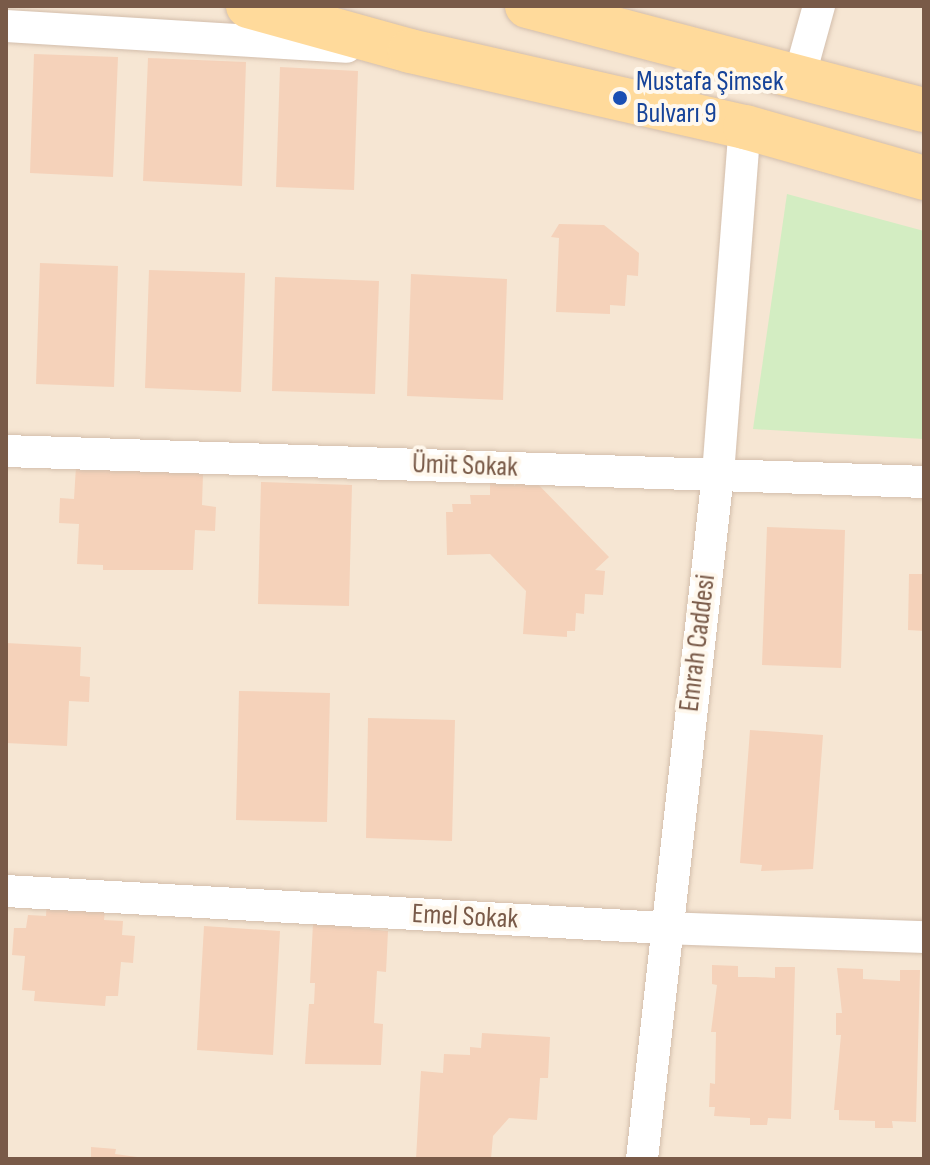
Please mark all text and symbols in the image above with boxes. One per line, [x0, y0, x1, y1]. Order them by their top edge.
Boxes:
place label: Mustafa Şimsek Bulvarı 9 [636, 65, 784, 131]
marker: Mustafa Şimsek Bulvarı 9 [611, 89, 629, 107]
street label: Ümit Sokak [412, 447, 518, 485]
street label: Emrah Caddesi [673, 572, 723, 714]
street label: Emel Sokak [411, 897, 519, 937]

